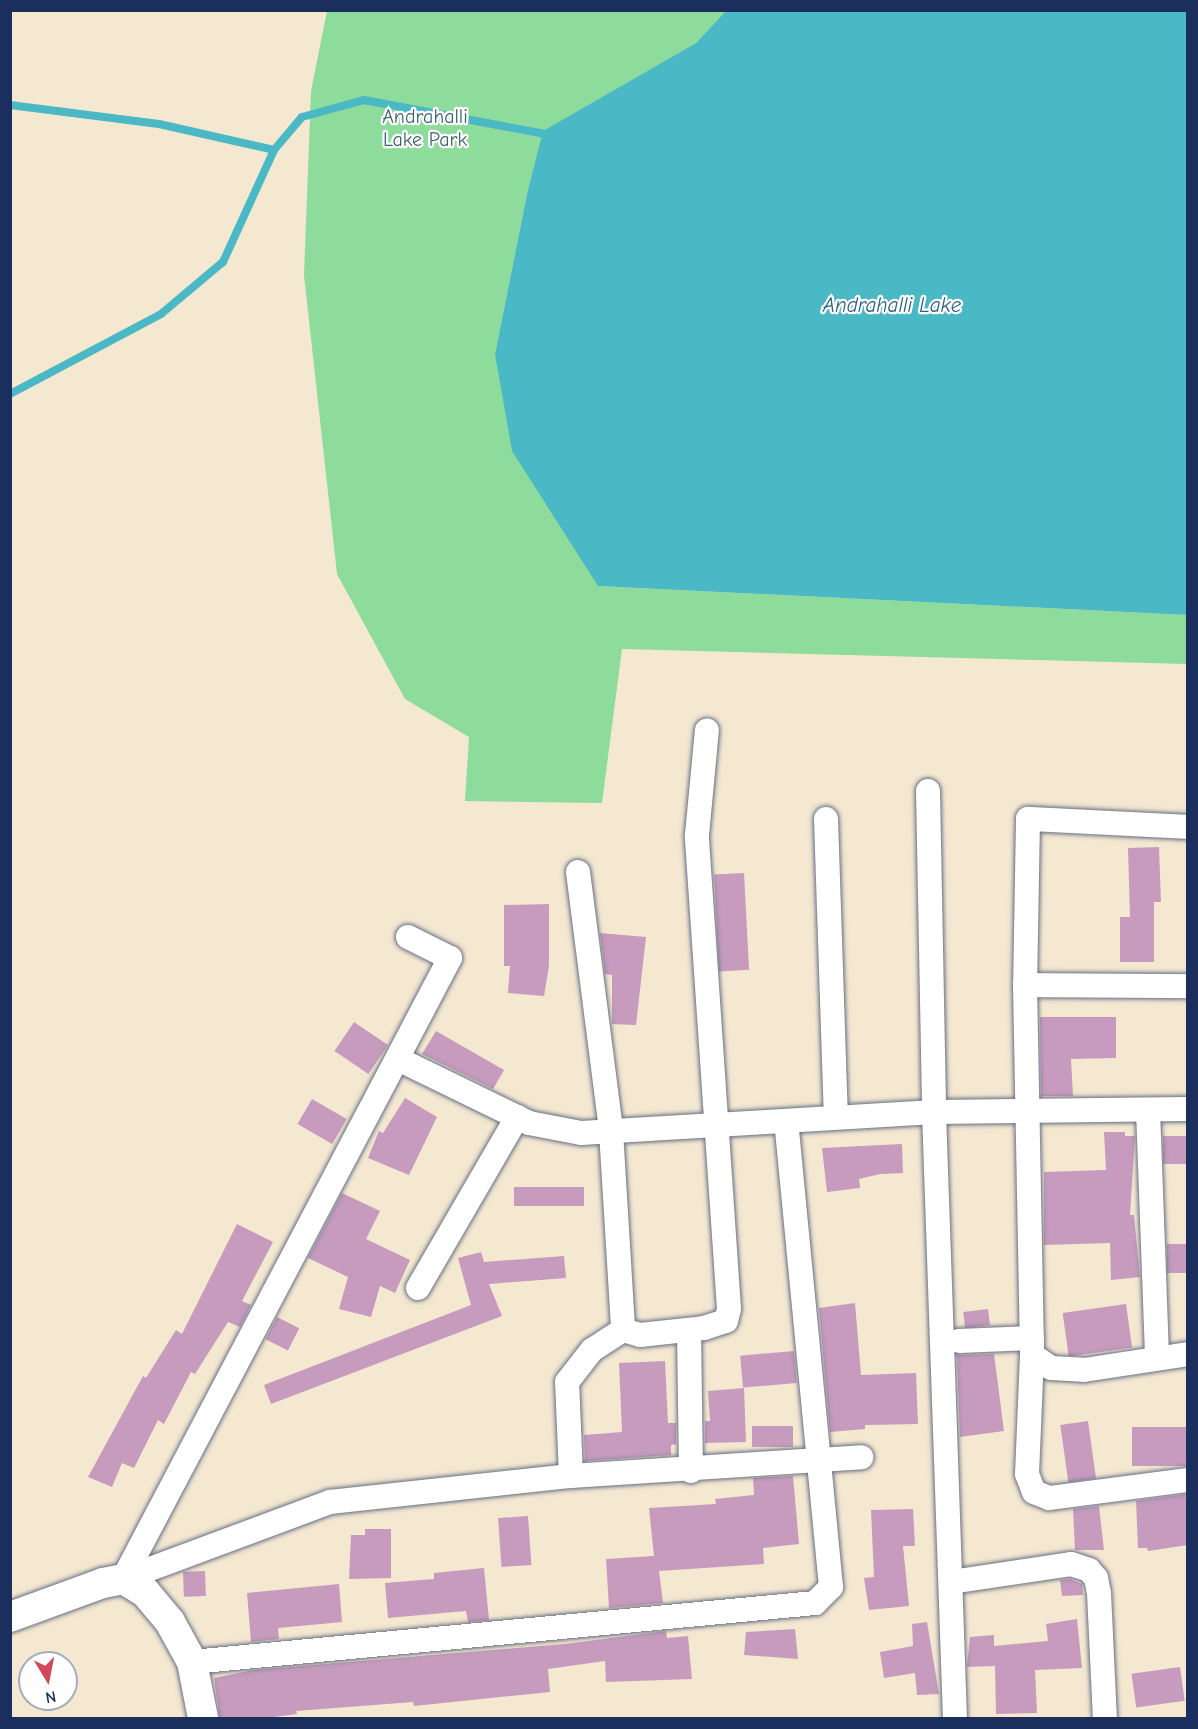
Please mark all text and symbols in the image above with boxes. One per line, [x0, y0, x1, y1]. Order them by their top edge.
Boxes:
park label: Andrahalli Lake Park [382, 104, 468, 151]
water label: Andrahalli Lake [823, 292, 961, 318]
north arrow [18, 1651, 78, 1711]
text: N [44, 1687, 57, 1707]

